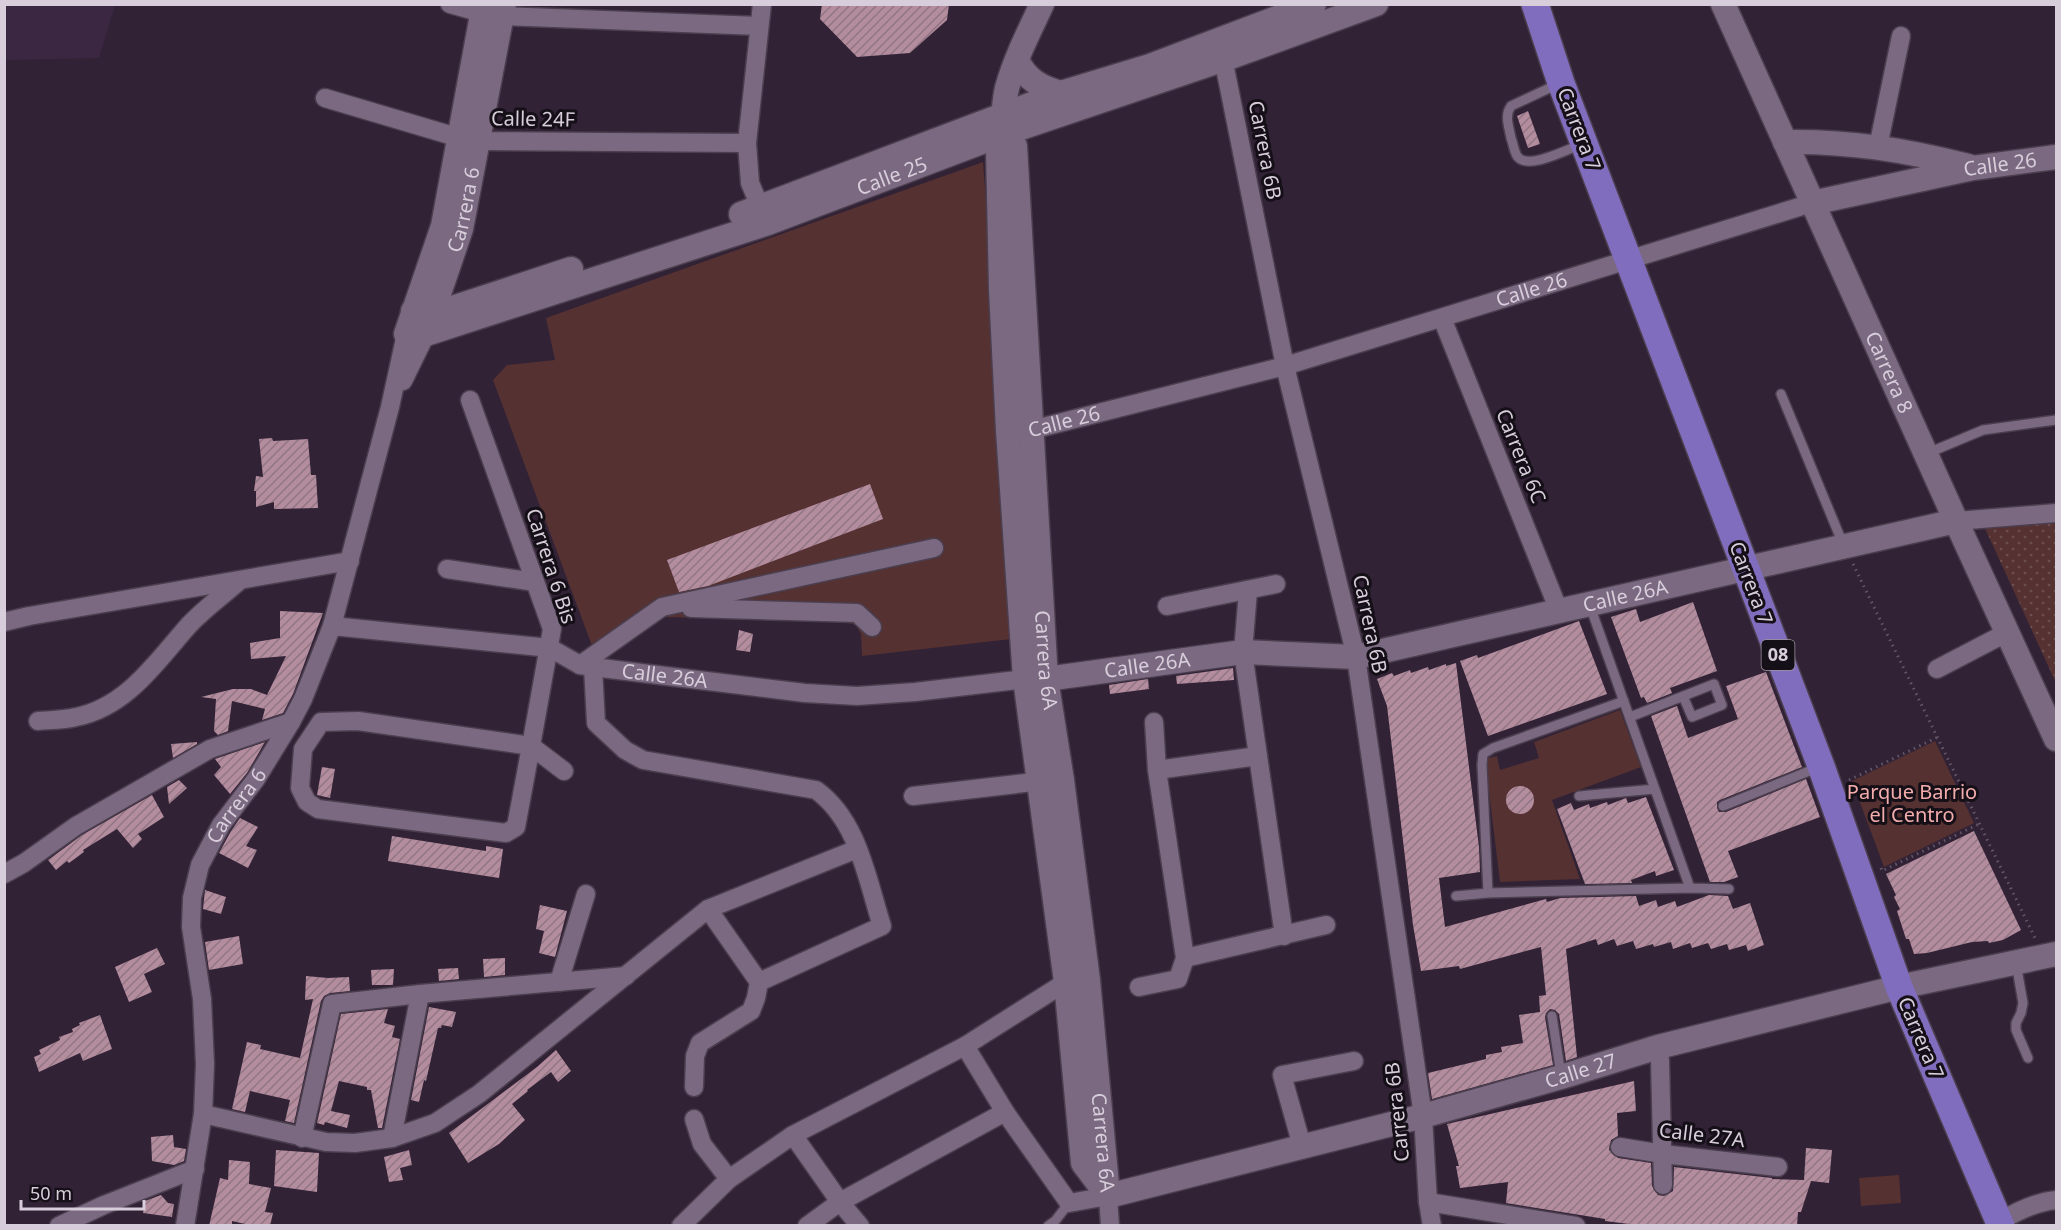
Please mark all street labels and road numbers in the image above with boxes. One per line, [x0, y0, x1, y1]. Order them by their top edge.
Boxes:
street label: Carrera 7 [1551, 83, 1608, 174]
street label: Carrera 6B [1243, 98, 1288, 202]
street label: Calle 24F [491, 104, 575, 133]
street label: Calle 26 [1961, 146, 2038, 183]
street label: Calle 25 [853, 150, 931, 201]
street label: Carrera 6 [440, 164, 486, 256]
street label: Calle 26 [1492, 266, 1570, 313]
street label: Carrera 8 [1859, 327, 1920, 417]
street label: Calle 26 [1025, 399, 1103, 443]
street label: Carrera 6C [1490, 405, 1553, 507]
street label: Carrera 6 Bis [520, 505, 583, 627]
street label: Carrera 7 [1723, 537, 1780, 628]
street label: Carrera 6B [1347, 572, 1394, 676]
street label: Calle 26A [1580, 573, 1670, 618]
street label: Carrera 6A [1029, 610, 1065, 712]
road number: 08 [1762, 640, 1794, 670]
street label: Calle 26A [1102, 645, 1192, 684]
street label: Calle 26A [620, 657, 710, 694]
street label: Carrera 6 [200, 763, 272, 848]
street label: Carrera 7 [1892, 992, 1951, 1083]
street label: Calle 27 [1542, 1047, 1620, 1094]
street label: Carrera 6B [1378, 1061, 1415, 1163]
street label: Carrera 6A [1085, 1091, 1122, 1194]
street label: Calle 27A [1658, 1116, 1747, 1153]

